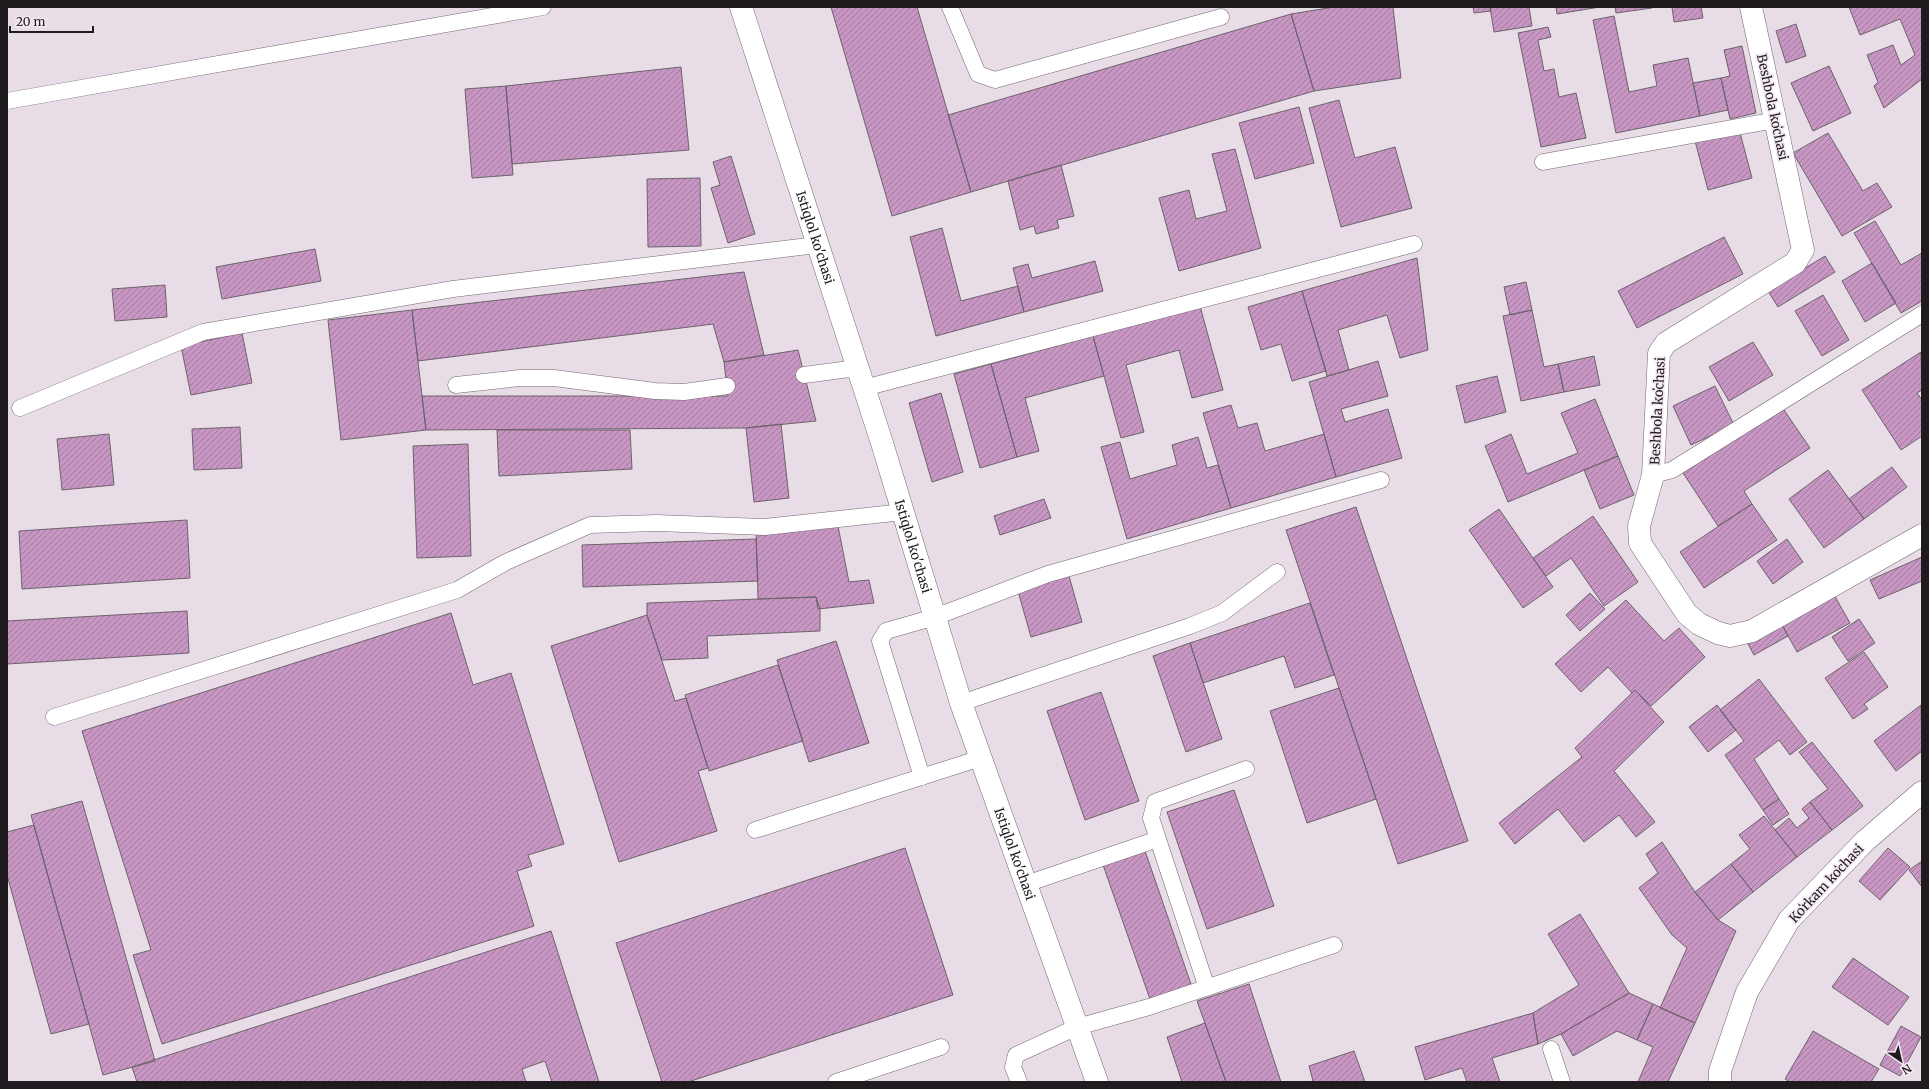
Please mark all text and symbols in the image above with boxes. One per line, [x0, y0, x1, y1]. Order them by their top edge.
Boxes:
scale bar [10, 8, 93, 34]
text: 20 m [16, 14, 45, 29]
street label: Beshbola koʻchasi [1753, 52, 1792, 162]
street label: Istiqlol ko'chasi [792, 189, 838, 286]
street label: Beshbola koʻchasi [1646, 357, 1669, 466]
street label: Istiqlol ko'chasi [891, 497, 935, 595]
street label: Istiqlol ko'chasi [990, 805, 1039, 902]
street label: Koʻrkam koʻchasi [1785, 840, 1867, 926]
north arrow [1881, 1041, 1921, 1081]
text: N [1899, 1061, 1914, 1078]

